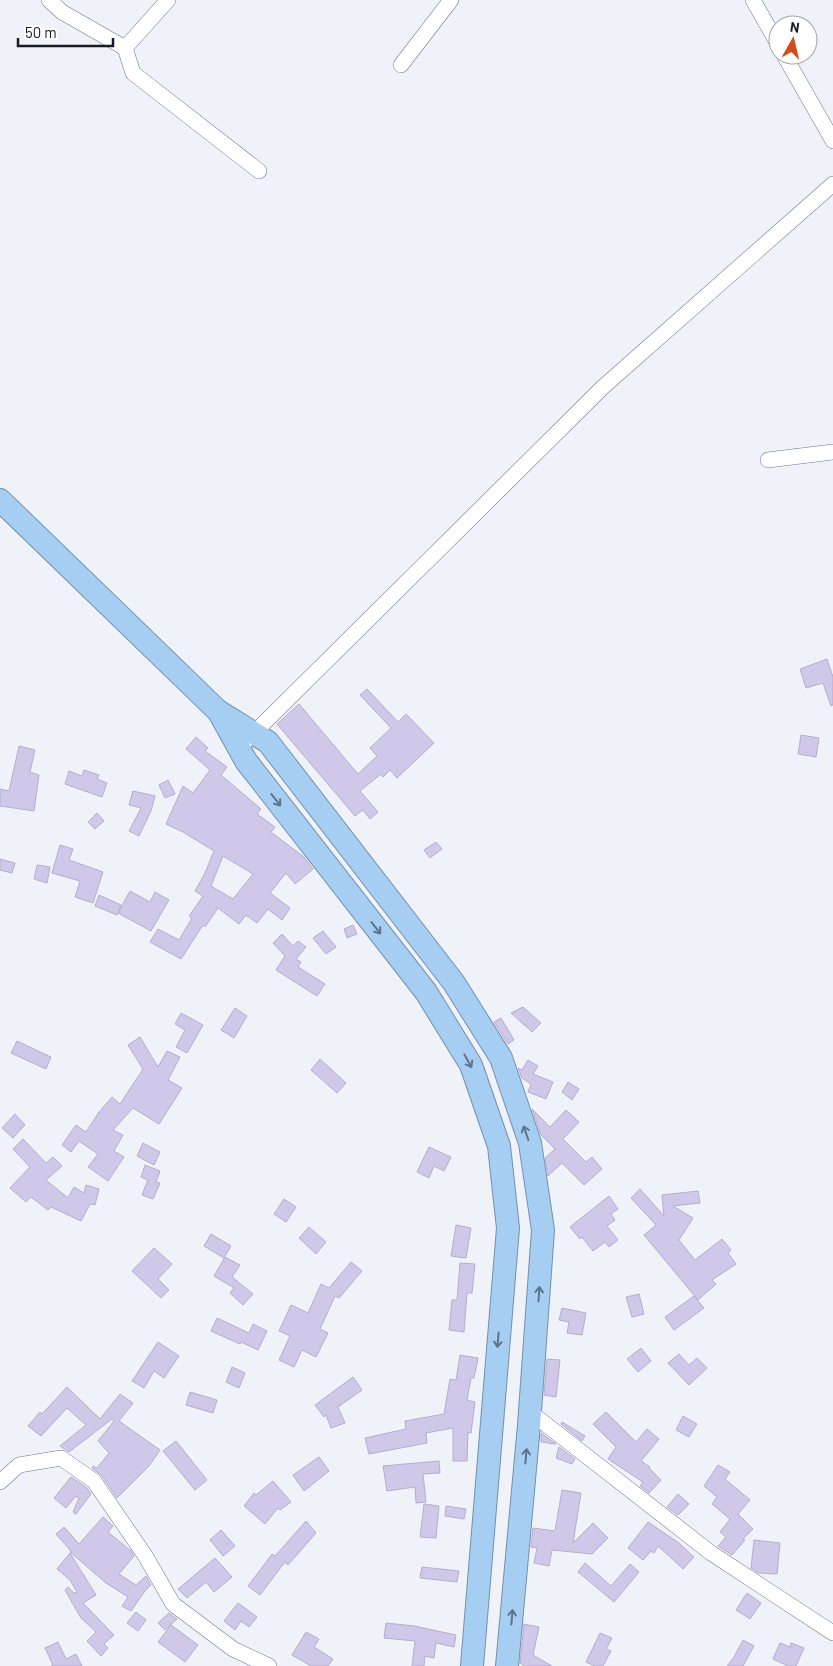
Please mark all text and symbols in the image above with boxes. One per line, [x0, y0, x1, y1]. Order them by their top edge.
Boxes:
scale bar [18, 15, 112, 47]
north arrow [768, 15, 818, 65]
text: N [789, 18, 801, 36]
text: 50 m [25, 23, 57, 41]
one-way arrow [271, 793, 282, 806]
one-way arrow [371, 921, 381, 935]
one-way arrow [463, 1054, 473, 1069]
one-way arrow [521, 1126, 530, 1141]
one-way arrow [534, 1286, 543, 1302]
one-way arrow [494, 1332, 503, 1348]
one-way arrow [521, 1448, 531, 1464]
one-way arrow [507, 1610, 516, 1626]

